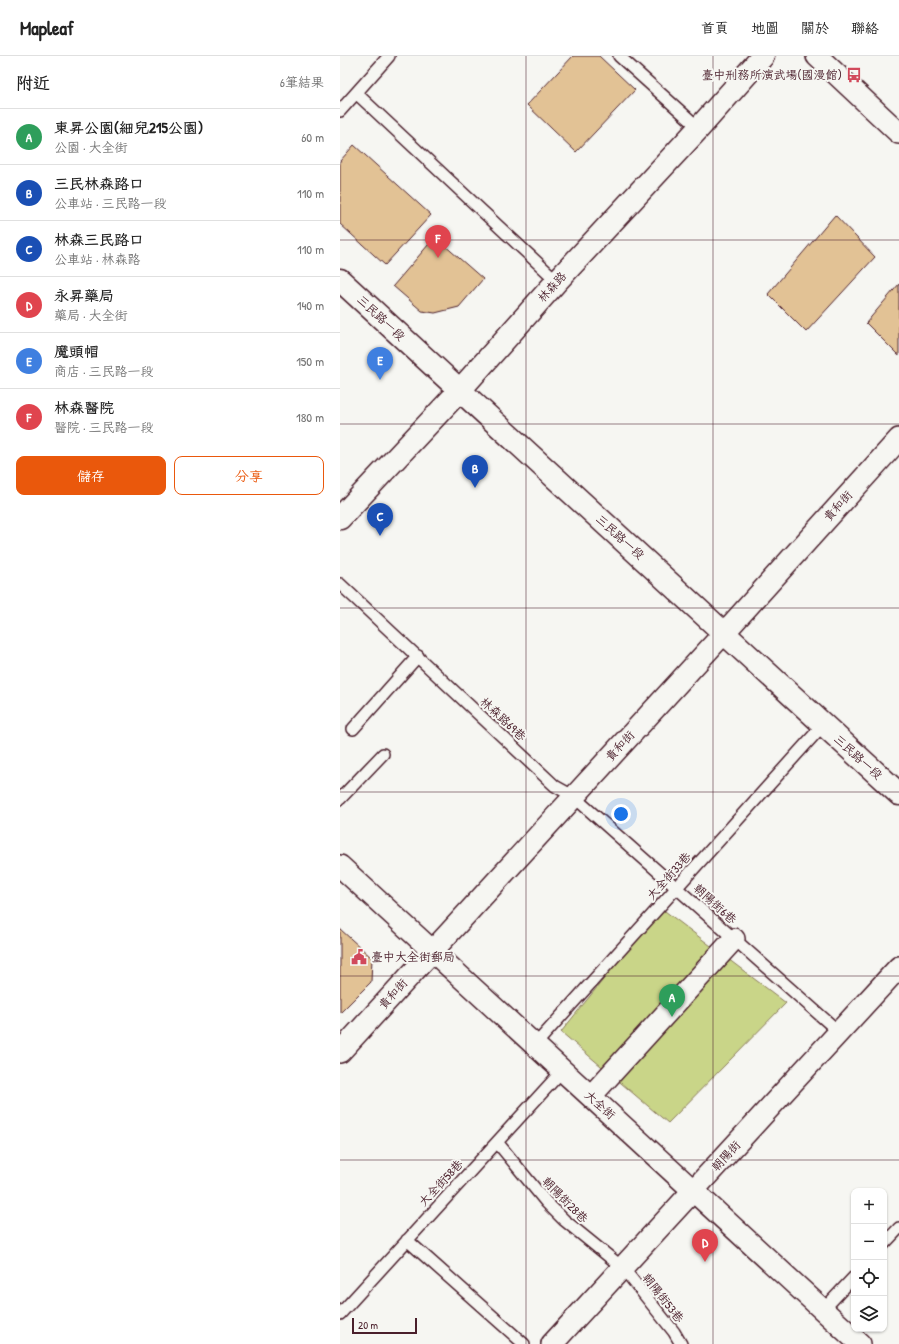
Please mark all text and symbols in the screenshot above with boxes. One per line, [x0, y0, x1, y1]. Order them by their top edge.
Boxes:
text: Mapleaf [20, 15, 74, 41]
text: 首頁 [701, 18, 729, 37]
text: 地圖 [751, 18, 779, 37]
text: 關於 [801, 18, 829, 37]
text: 聯絡 [851, 18, 879, 37]
place label: 臺中刑務所演武場(國漫館) [702, 66, 842, 83]
bus stop icon: 臺中刑務所演武場(國漫館) [845, 66, 863, 84]
text: 附近 [16, 71, 50, 94]
text: 6筆結果 [280, 73, 324, 91]
text: 東昇公園(細兒215公園) [54, 117, 203, 138]
text: A [26, 128, 32, 146]
text: 60 m [301, 128, 324, 146]
text: 公園 · 大全街 [54, 138, 128, 156]
text: 三民林森路口 [54, 173, 144, 194]
text: B [26, 184, 32, 202]
text: 110 m [297, 184, 324, 202]
text: 公車站 · 三民路一段 [54, 194, 167, 212]
pin: F [425, 225, 451, 258]
text: 林森三民路口 [54, 229, 144, 250]
text: C [25, 240, 33, 258]
text: 110 m [297, 240, 324, 258]
text: 公車站 · 林森路 [54, 250, 141, 268]
street label: 林森路 [533, 268, 570, 306]
text: 永昇藥局 [54, 285, 114, 306]
street label: 三民路一段 [354, 291, 409, 344]
text: D [26, 296, 32, 314]
text: 140 m [297, 296, 324, 314]
text: 藥局 · 大全街 [54, 306, 128, 324]
text: 魔頭帽 [54, 341, 99, 362]
pin: E [367, 347, 393, 380]
text: E [26, 352, 32, 370]
text: 150 m [296, 352, 324, 370]
text: 商店 · 三民路一段 [54, 362, 154, 380]
text: 林森醫院 [54, 397, 114, 418]
text: F [27, 408, 31, 426]
text: 180 m [296, 408, 324, 426]
text: 醫院 · 三民路一段 [54, 418, 154, 436]
pin: B [462, 455, 488, 488]
button: 儲存 [16, 456, 166, 495]
button: 分享 [174, 456, 324, 495]
street label: 貴和街 [819, 487, 856, 525]
pin: C [367, 503, 393, 536]
street label: 三民路一段 [592, 510, 648, 563]
street label: 林森路69巷 [477, 693, 530, 744]
street label: 貴和街 [601, 727, 638, 765]
street label: 三民路一段 [830, 730, 886, 783]
your location [611, 804, 631, 824]
street label: 大全街33巷 [643, 848, 695, 903]
street label: 朝陽街6巷 [690, 880, 741, 928]
public building icon: 臺中大全街郵局 [350, 948, 368, 966]
place label: 臺中大全街郵局 [371, 948, 455, 965]
street label: 貴和街 [374, 975, 411, 1013]
pin: A [659, 984, 685, 1017]
street label: 大全街 [581, 1086, 619, 1123]
street label: 朝陽街 [707, 1137, 744, 1175]
street label: 大全街58巷 [415, 1156, 467, 1210]
street label: 朝陽街28巷 [539, 1173, 592, 1226]
map controls [851, 1188, 887, 1332]
button: + [851, 1188, 887, 1224]
button: − [851, 1224, 887, 1260]
pin: D [692, 1229, 718, 1262]
button: locate [851, 1260, 887, 1296]
street label: 朝陽街53巷 [639, 1269, 688, 1326]
button: layers [851, 1296, 887, 1332]
scale bar [352, 1316, 417, 1335]
text: 20 m [358, 1318, 378, 1332]

